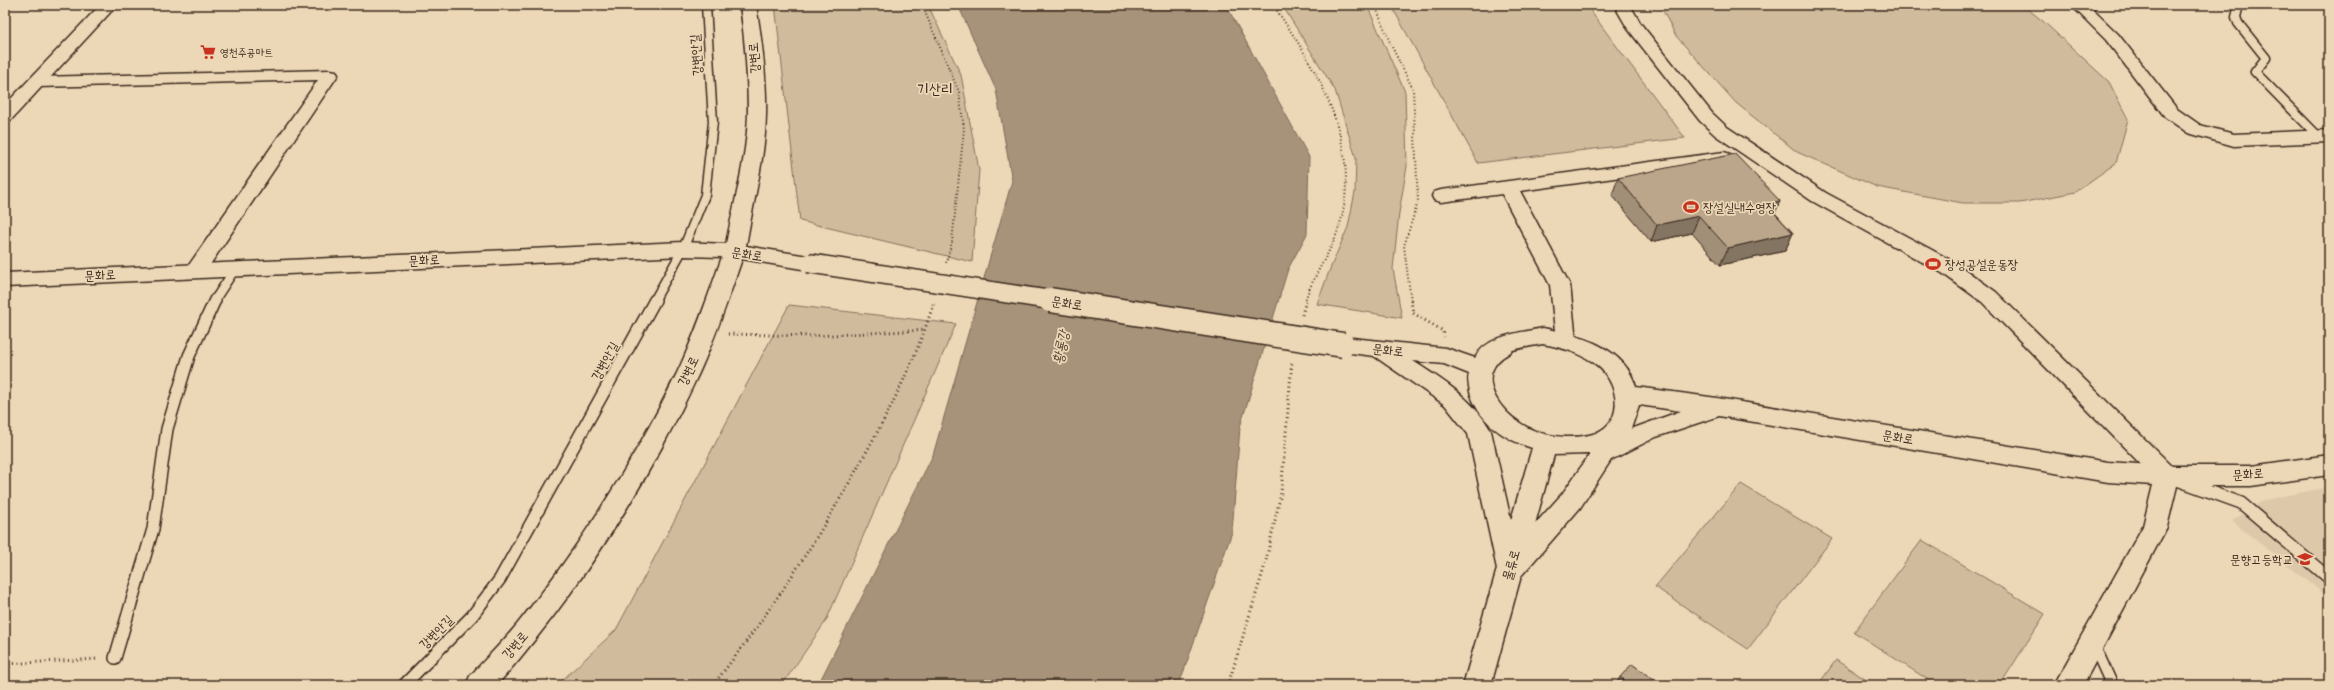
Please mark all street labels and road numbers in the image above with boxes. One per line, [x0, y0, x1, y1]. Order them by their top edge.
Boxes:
street label: 강변안길 [683, 33, 709, 77]
street label: 강변로 [741, 42, 767, 74]
street label: 문화로 [730, 240, 764, 268]
street label: 문화로 [408, 248, 440, 272]
street label: 문화로 [84, 263, 116, 287]
street label: 문화로 [1050, 289, 1084, 317]
street label: 강변안길 [585, 337, 625, 385]
street label: 문화로 [1371, 337, 1405, 363]
street label: 강변로 [671, 352, 705, 390]
street label: 문화로 [1881, 423, 1915, 451]
street label: 문화로 [2232, 461, 2264, 487]
street label: 물류로 [1496, 547, 1526, 583]
street label: 강변안길 [413, 609, 459, 655]
street label: 강변로 [496, 626, 534, 664]

